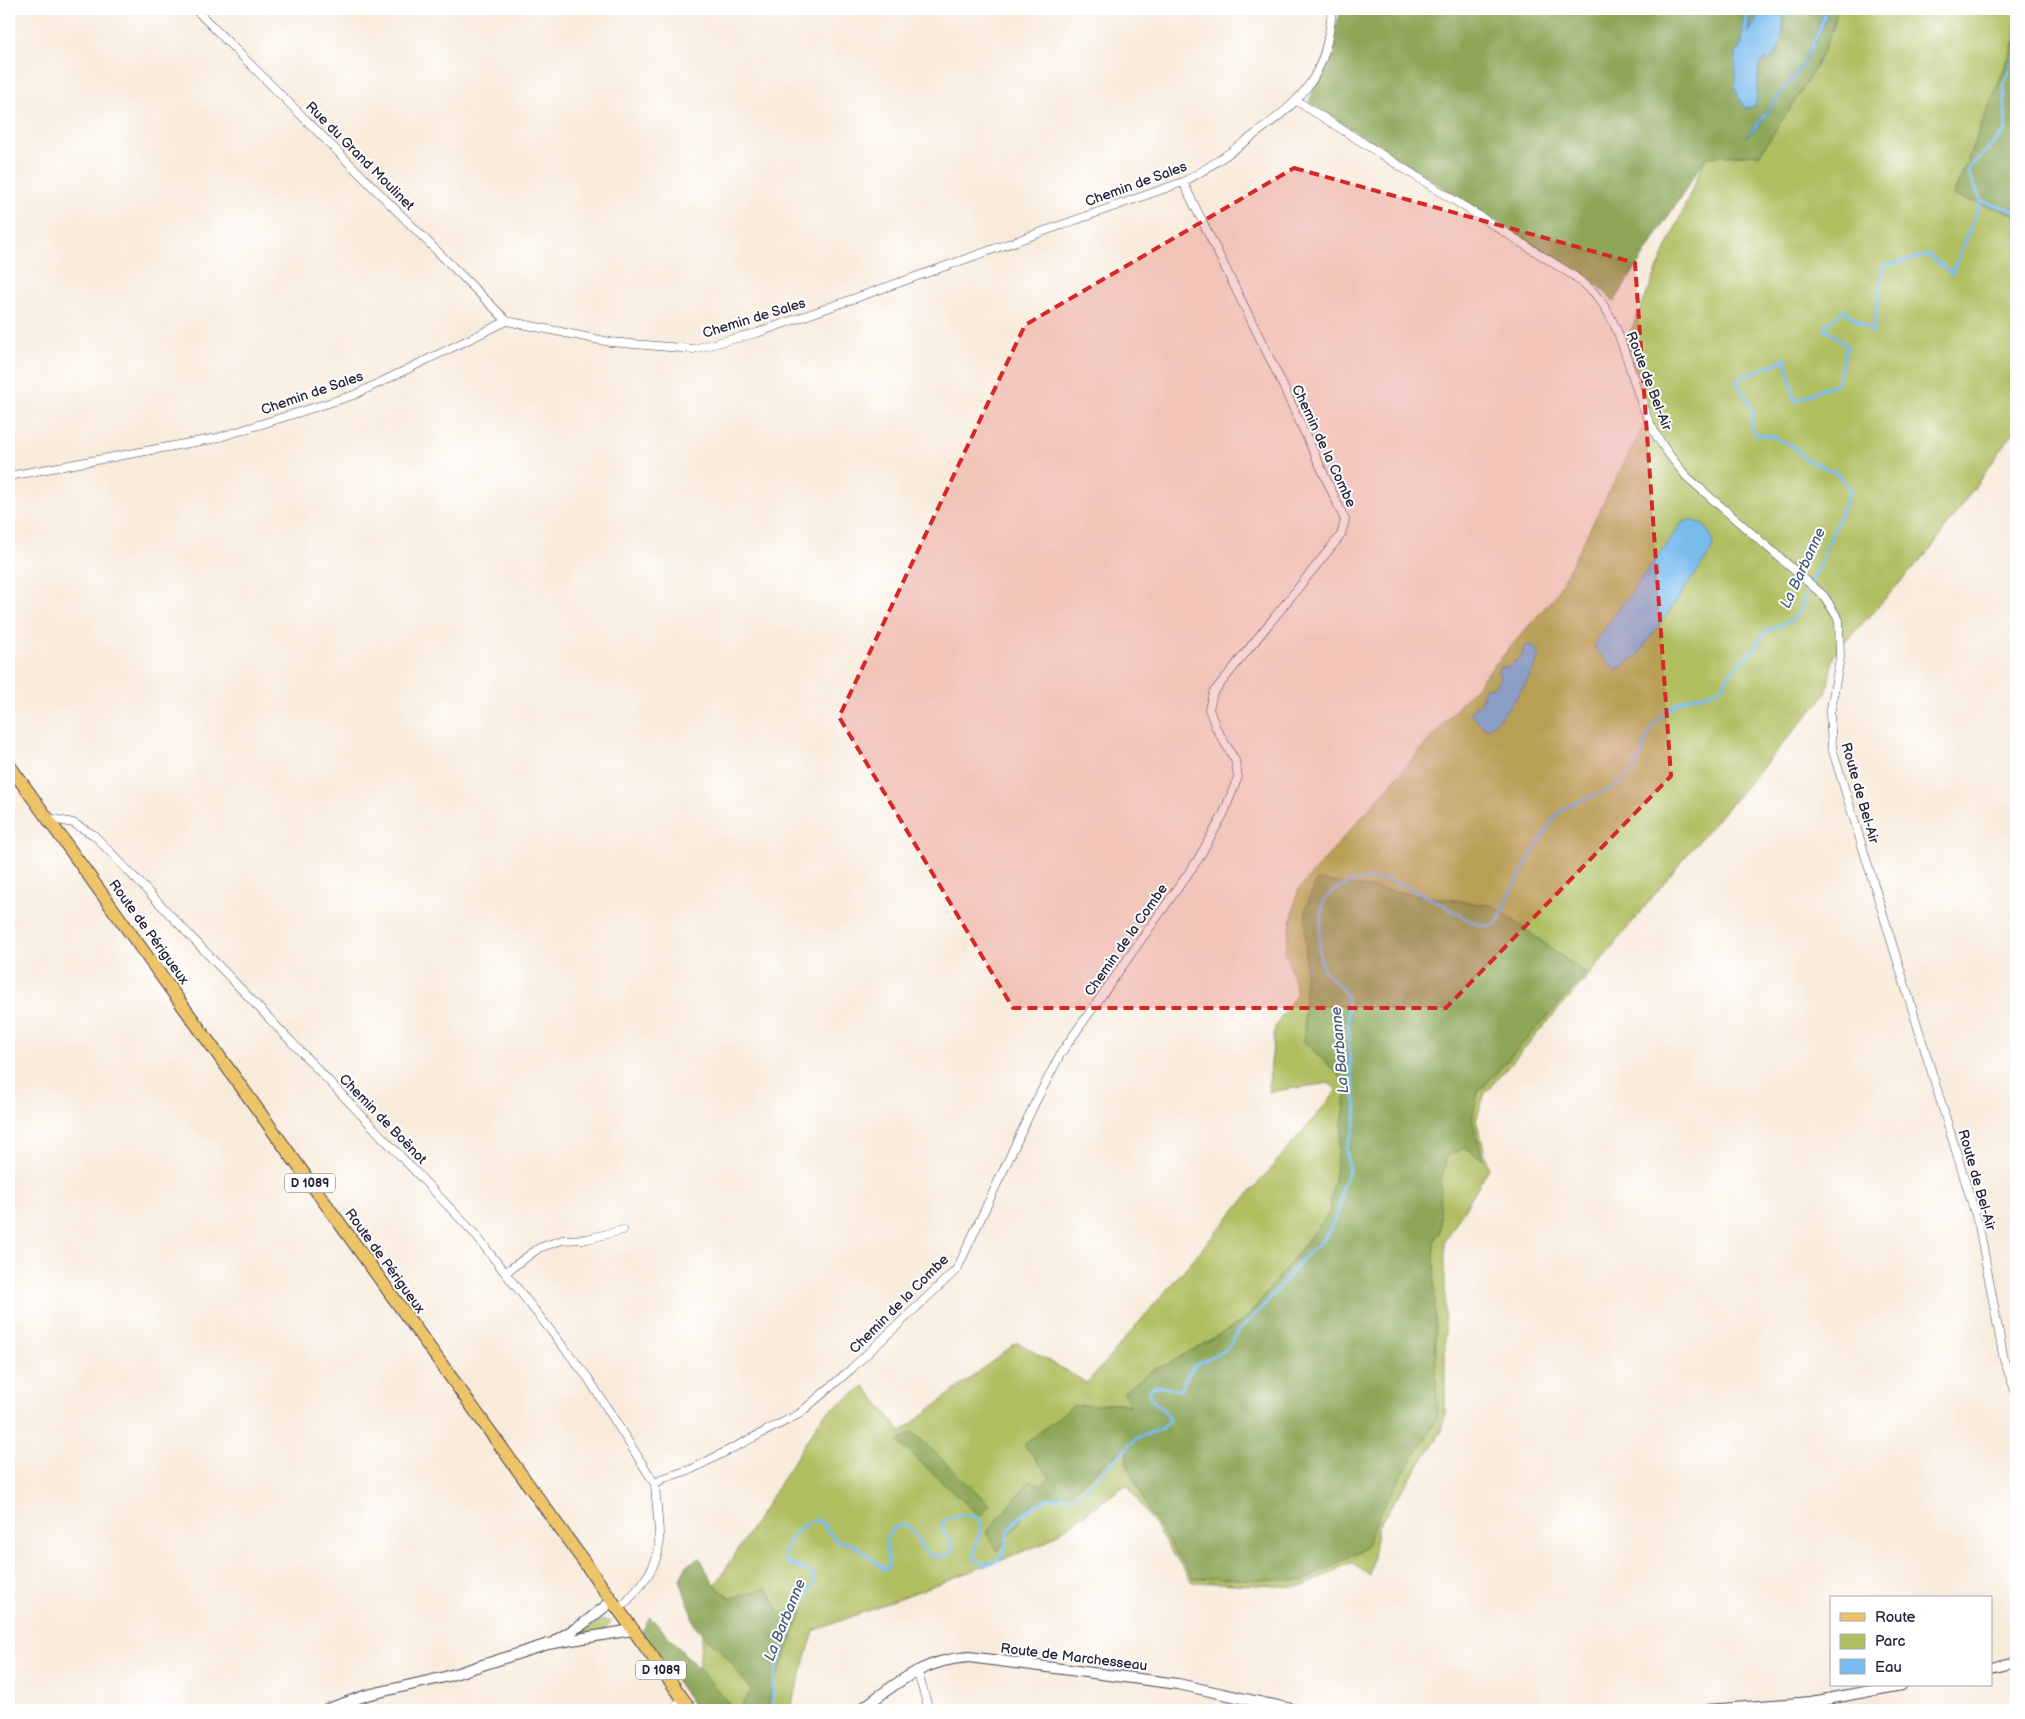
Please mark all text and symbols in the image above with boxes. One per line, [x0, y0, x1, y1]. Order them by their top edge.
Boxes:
street label: Rue du Grand Moulinet [302, 98, 418, 214]
street label: Chemin de Sales [1083, 158, 1189, 210]
street label: Chemin de Sales [700, 294, 808, 342]
street label: Route de Bel-Air [1622, 329, 1676, 434]
street label: Chemin de Sales [259, 368, 365, 418]
street label: Chemin de la Combe [1288, 382, 1360, 510]
water label: La Barbanne [1776, 524, 1830, 611]
street label: Route de Bel-Air [1837, 740, 1883, 846]
street label: Route de Périgueux [105, 876, 193, 988]
street label: Chemin de la Combe [1081, 881, 1171, 999]
water label: La Barbanne [1327, 1006, 1353, 1094]
street label: Chemin de Boënot [336, 1070, 431, 1168]
street label: Route de Bel-Air [1954, 1127, 2000, 1233]
road number: D 1089 [285, 1174, 335, 1192]
street label: Route de Périgueux [341, 1205, 429, 1317]
street label: Chemin de la Combe [846, 1251, 952, 1357]
water label: La Barbanne [760, 1576, 810, 1664]
legend [1830, 1596, 1992, 1686]
text: Route [1875, 1608, 1916, 1627]
text: Parc [1875, 1632, 1905, 1651]
street label: Route de Marchesseau [1000, 1640, 1148, 1674]
text: Eau [1875, 1658, 1902, 1677]
road number: D 1089 [636, 1660, 686, 1680]

